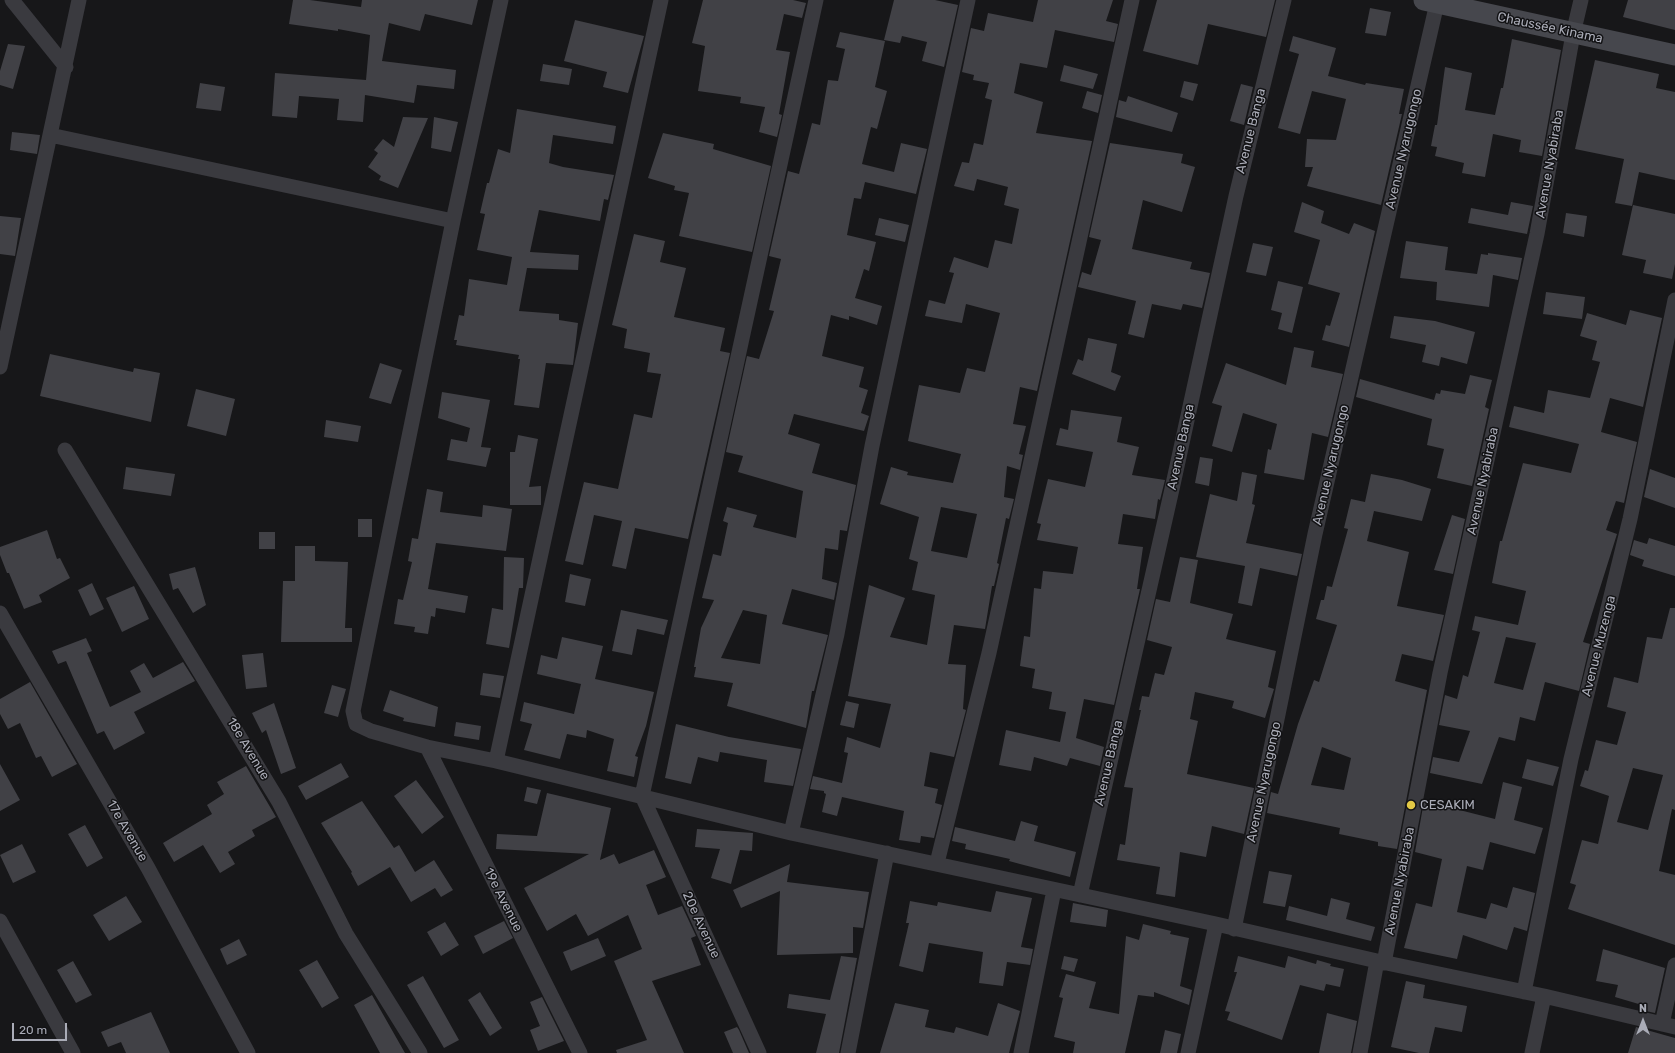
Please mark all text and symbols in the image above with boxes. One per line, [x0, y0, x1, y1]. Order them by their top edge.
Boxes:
street label: Chaussée Kinama [1496, 9, 1604, 47]
street label: Avenue Banga [1233, 87, 1269, 175]
street label: Avenue Nyarugongo [1383, 87, 1425, 211]
street label: Avenue Nyabiraba [1533, 109, 1567, 219]
street label: Avenue Banga [1164, 403, 1198, 491]
street label: Avenue Nyarugongo [1310, 403, 1352, 527]
street label: Avenue Nyabiraba [1464, 426, 1502, 536]
street label: Avenue Muzenga [1579, 594, 1619, 698]
street label: 18e Avenue [223, 715, 273, 783]
street label: Avenue Banga [1092, 719, 1126, 807]
street label: Avenue Nyarugongo [1244, 720, 1284, 844]
place label: CESAKIM [1420, 797, 1475, 813]
street label: 17e Avenue [103, 798, 151, 864]
marker: CESAKIM [1405, 799, 1417, 811]
street label: Avenue Nyabiraba [1382, 826, 1418, 936]
street label: 19e Avenue [480, 866, 526, 934]
street label: 20e Avenue [679, 889, 723, 961]
north arrow [1623, 1001, 1663, 1041]
text: N [1639, 1002, 1647, 1015]
scale bar [14, 1015, 69, 1041]
text: 20 m [19, 1023, 47, 1037]

